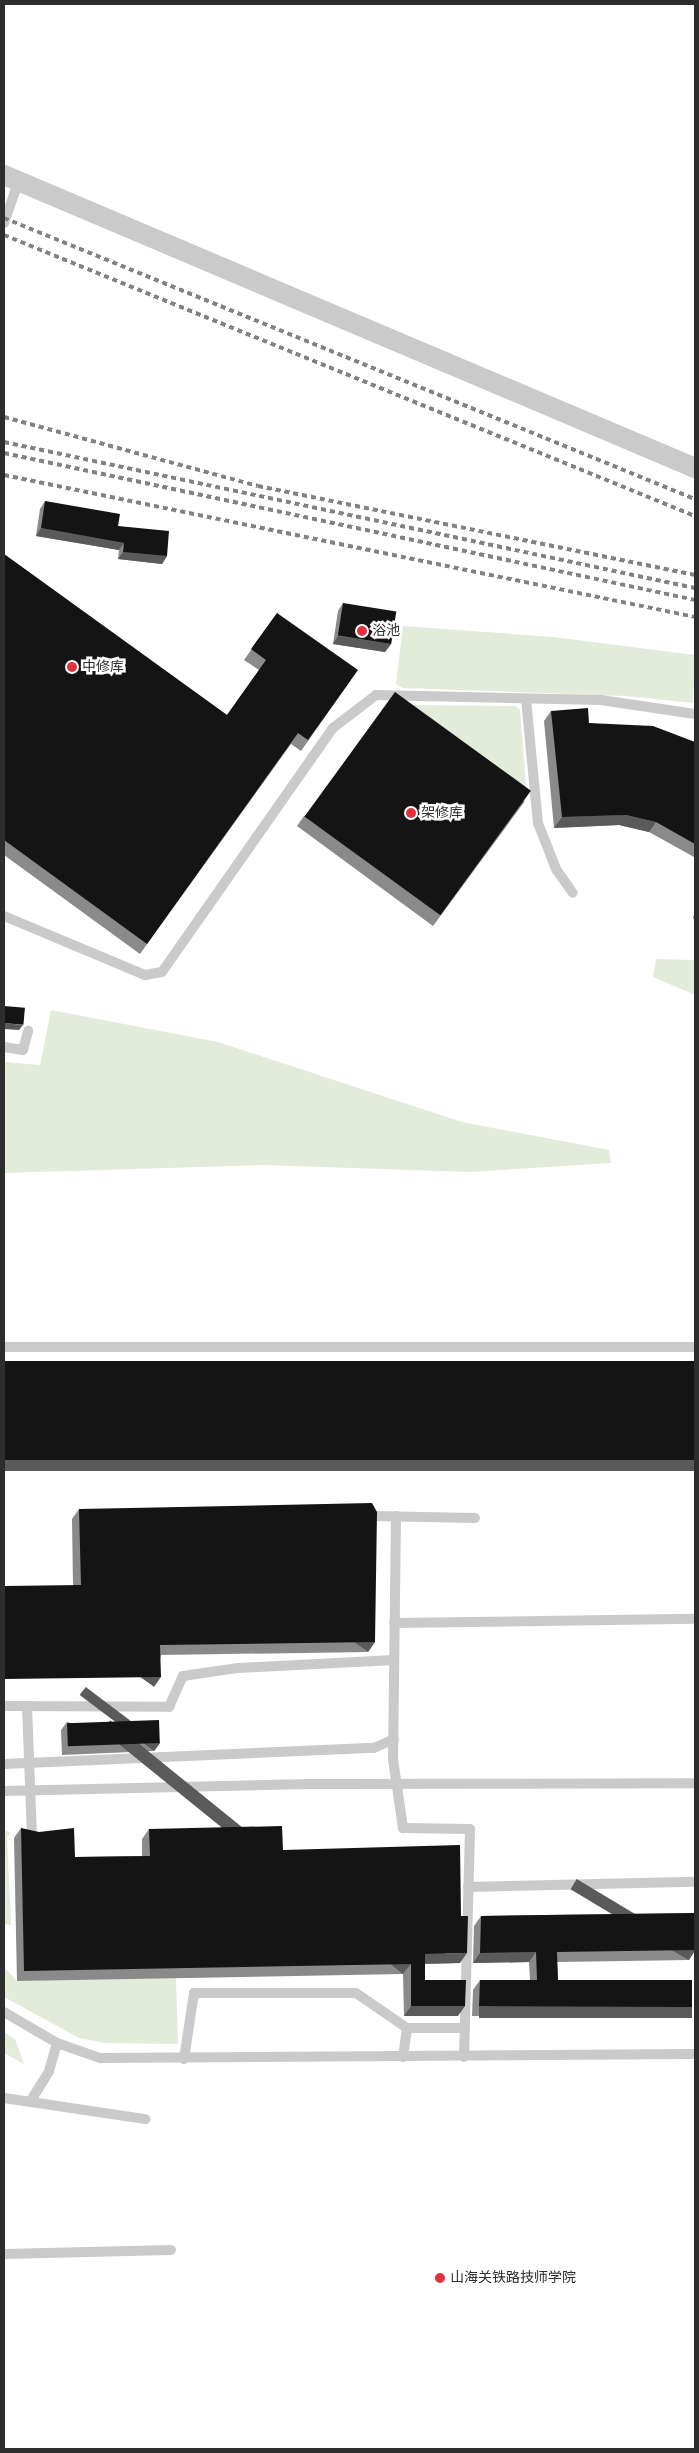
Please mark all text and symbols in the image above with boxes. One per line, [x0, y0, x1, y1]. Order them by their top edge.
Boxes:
place label: 浴池 [372, 623, 400, 639]
marker: 浴池 [356, 625, 368, 637]
place label: 中修库 [82, 659, 124, 675]
marker: 中修库 [66, 661, 78, 673]
place label: 架修库 [421, 805, 463, 821]
marker: 架修库 [405, 807, 417, 819]
place label: 山海关铁路技师学院 [450, 2270, 576, 2286]
marker: 山海关铁路技师学院 [434, 2272, 446, 2284]

